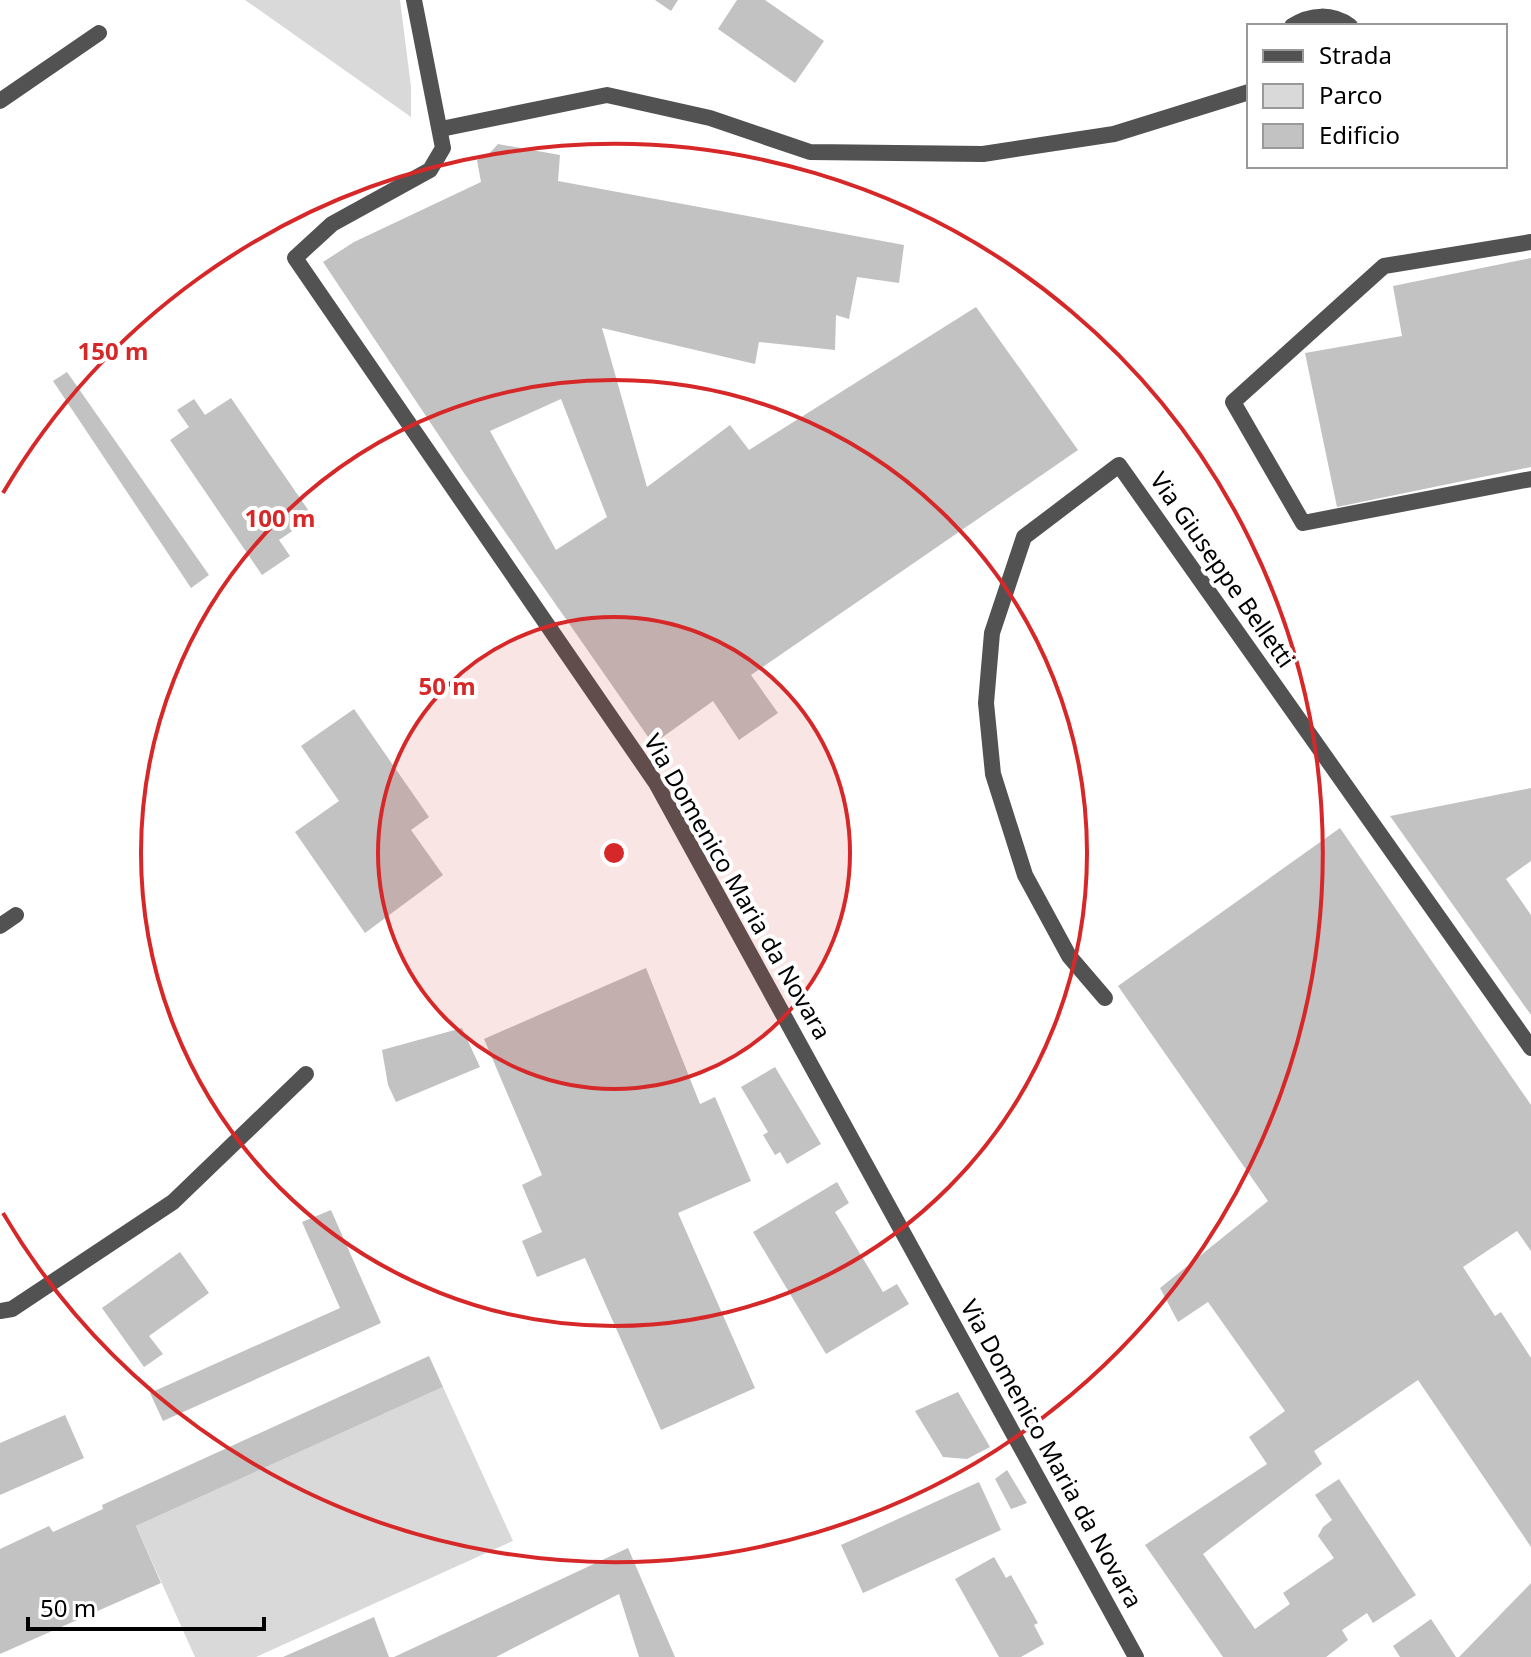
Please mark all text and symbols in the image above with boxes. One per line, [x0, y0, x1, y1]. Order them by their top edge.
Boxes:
legend [1247, 24, 1507, 168]
text: Strada [1319, 38, 1392, 71]
text: Parco [1319, 78, 1382, 111]
text: Edificio [1319, 118, 1400, 151]
text: 150 m [78, 334, 148, 367]
street label: Via Giuseppe Belletti [1143, 465, 1303, 674]
text: 100 m [245, 501, 315, 534]
text: 50 m [418, 669, 476, 702]
street label: Via Domenico Maria da Novara [637, 727, 840, 1045]
centre of rings [600, 839, 628, 867]
street label: Via Domenico Maria da Novara [954, 1293, 1151, 1613]
scale bar [28, 1581, 264, 1631]
text: 50 m [40, 1591, 96, 1624]

